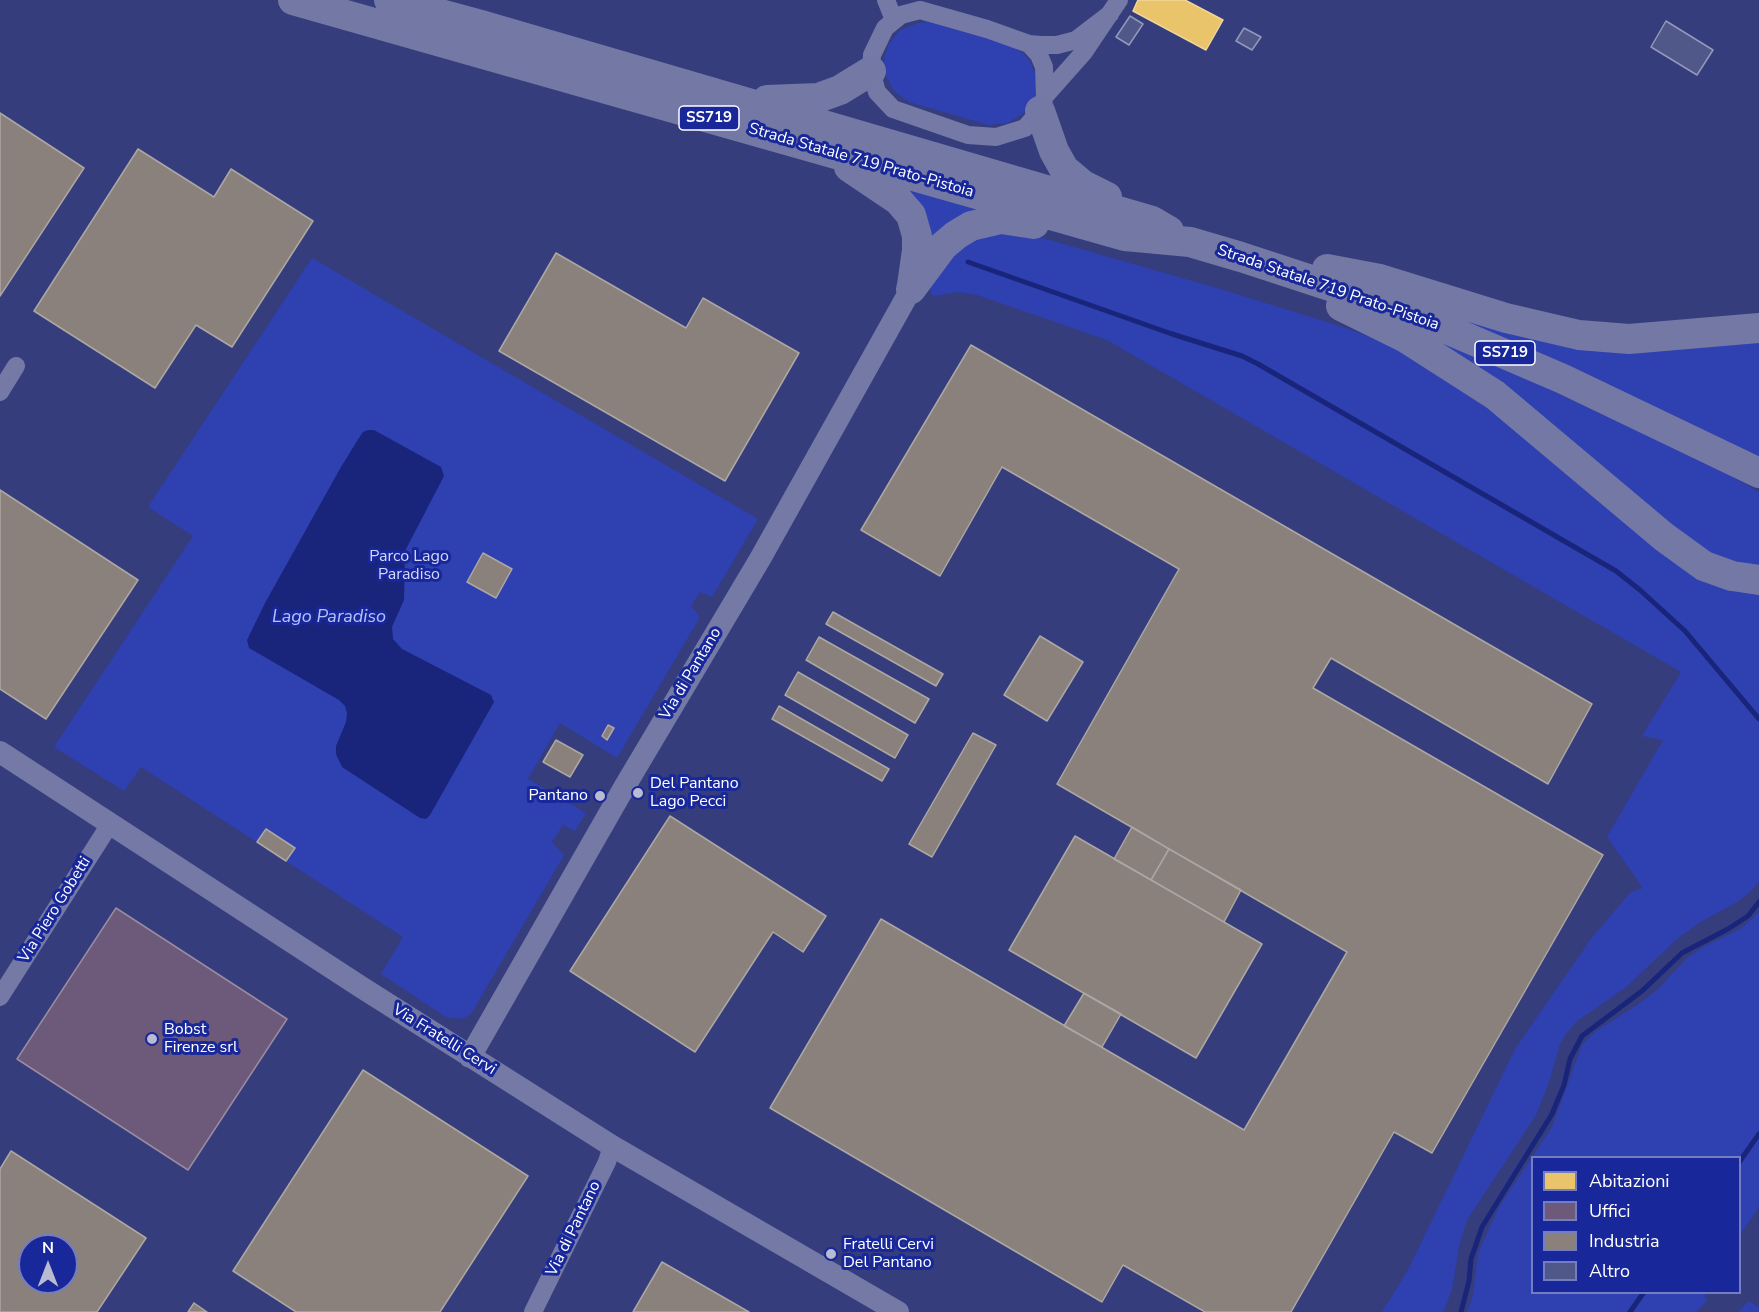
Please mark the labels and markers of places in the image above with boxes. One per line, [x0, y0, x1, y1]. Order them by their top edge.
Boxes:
place label: Del Pantano Lago Pecci [650, 774, 739, 812]
place label: Pantano [529, 786, 588, 806]
marker: Del Pantano Lago Pecci [631, 786, 645, 800]
marker: Pantano [593, 789, 607, 803]
place label: Bobst Firenze srl [164, 1020, 238, 1058]
marker: Bobst Firenze srl [145, 1032, 159, 1046]
place label: Fratelli Cervi Del Pantano [843, 1235, 934, 1273]
marker: Fratelli Cervi Del Pantano [824, 1247, 838, 1261]

